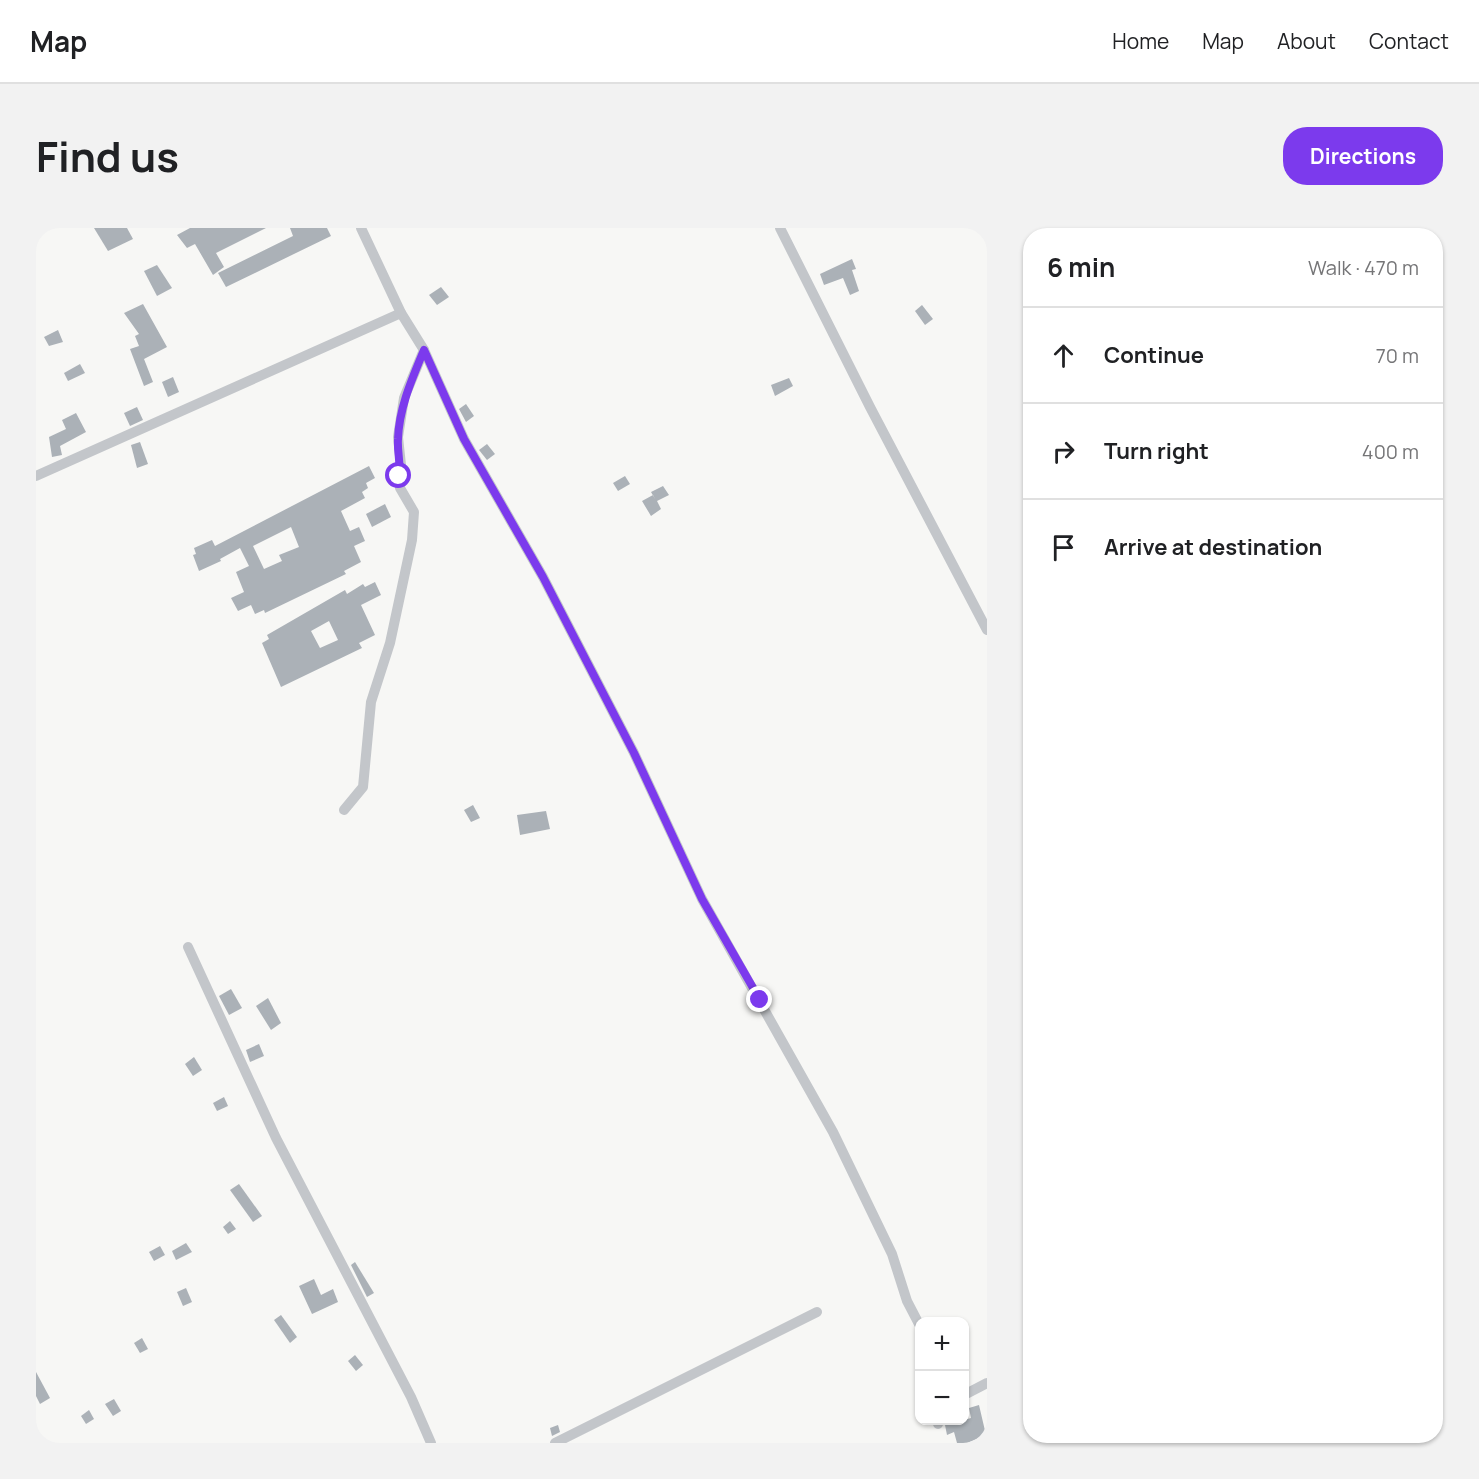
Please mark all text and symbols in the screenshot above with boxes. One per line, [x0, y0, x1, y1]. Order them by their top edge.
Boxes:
text: Map [30, 22, 87, 60]
text: Home [1112, 27, 1169, 55]
text: Map [1202, 27, 1244, 55]
text: About [1277, 27, 1336, 55]
text: Contact [1369, 27, 1449, 55]
text: Find us [36, 127, 179, 185]
button: Directions [1283, 127, 1443, 185]
text: 6 min [1047, 249, 1115, 285]
text: Walk · 470 m [1308, 254, 1419, 281]
icon: ahead [1047, 339, 1080, 372]
text: Continue [1104, 340, 1204, 370]
text: 70 m [1376, 342, 1419, 369]
icon: right [1047, 435, 1080, 468]
text: Turn right [1104, 436, 1209, 466]
text: 400 m [1362, 438, 1419, 465]
route start [385, 462, 411, 488]
icon: arrive [1047, 531, 1080, 564]
text: Arrive at destination [1104, 532, 1322, 562]
route end [746, 986, 772, 1012]
map controls [915, 1317, 969, 1425]
button: + [915, 1317, 969, 1371]
button: − [915, 1371, 969, 1425]

